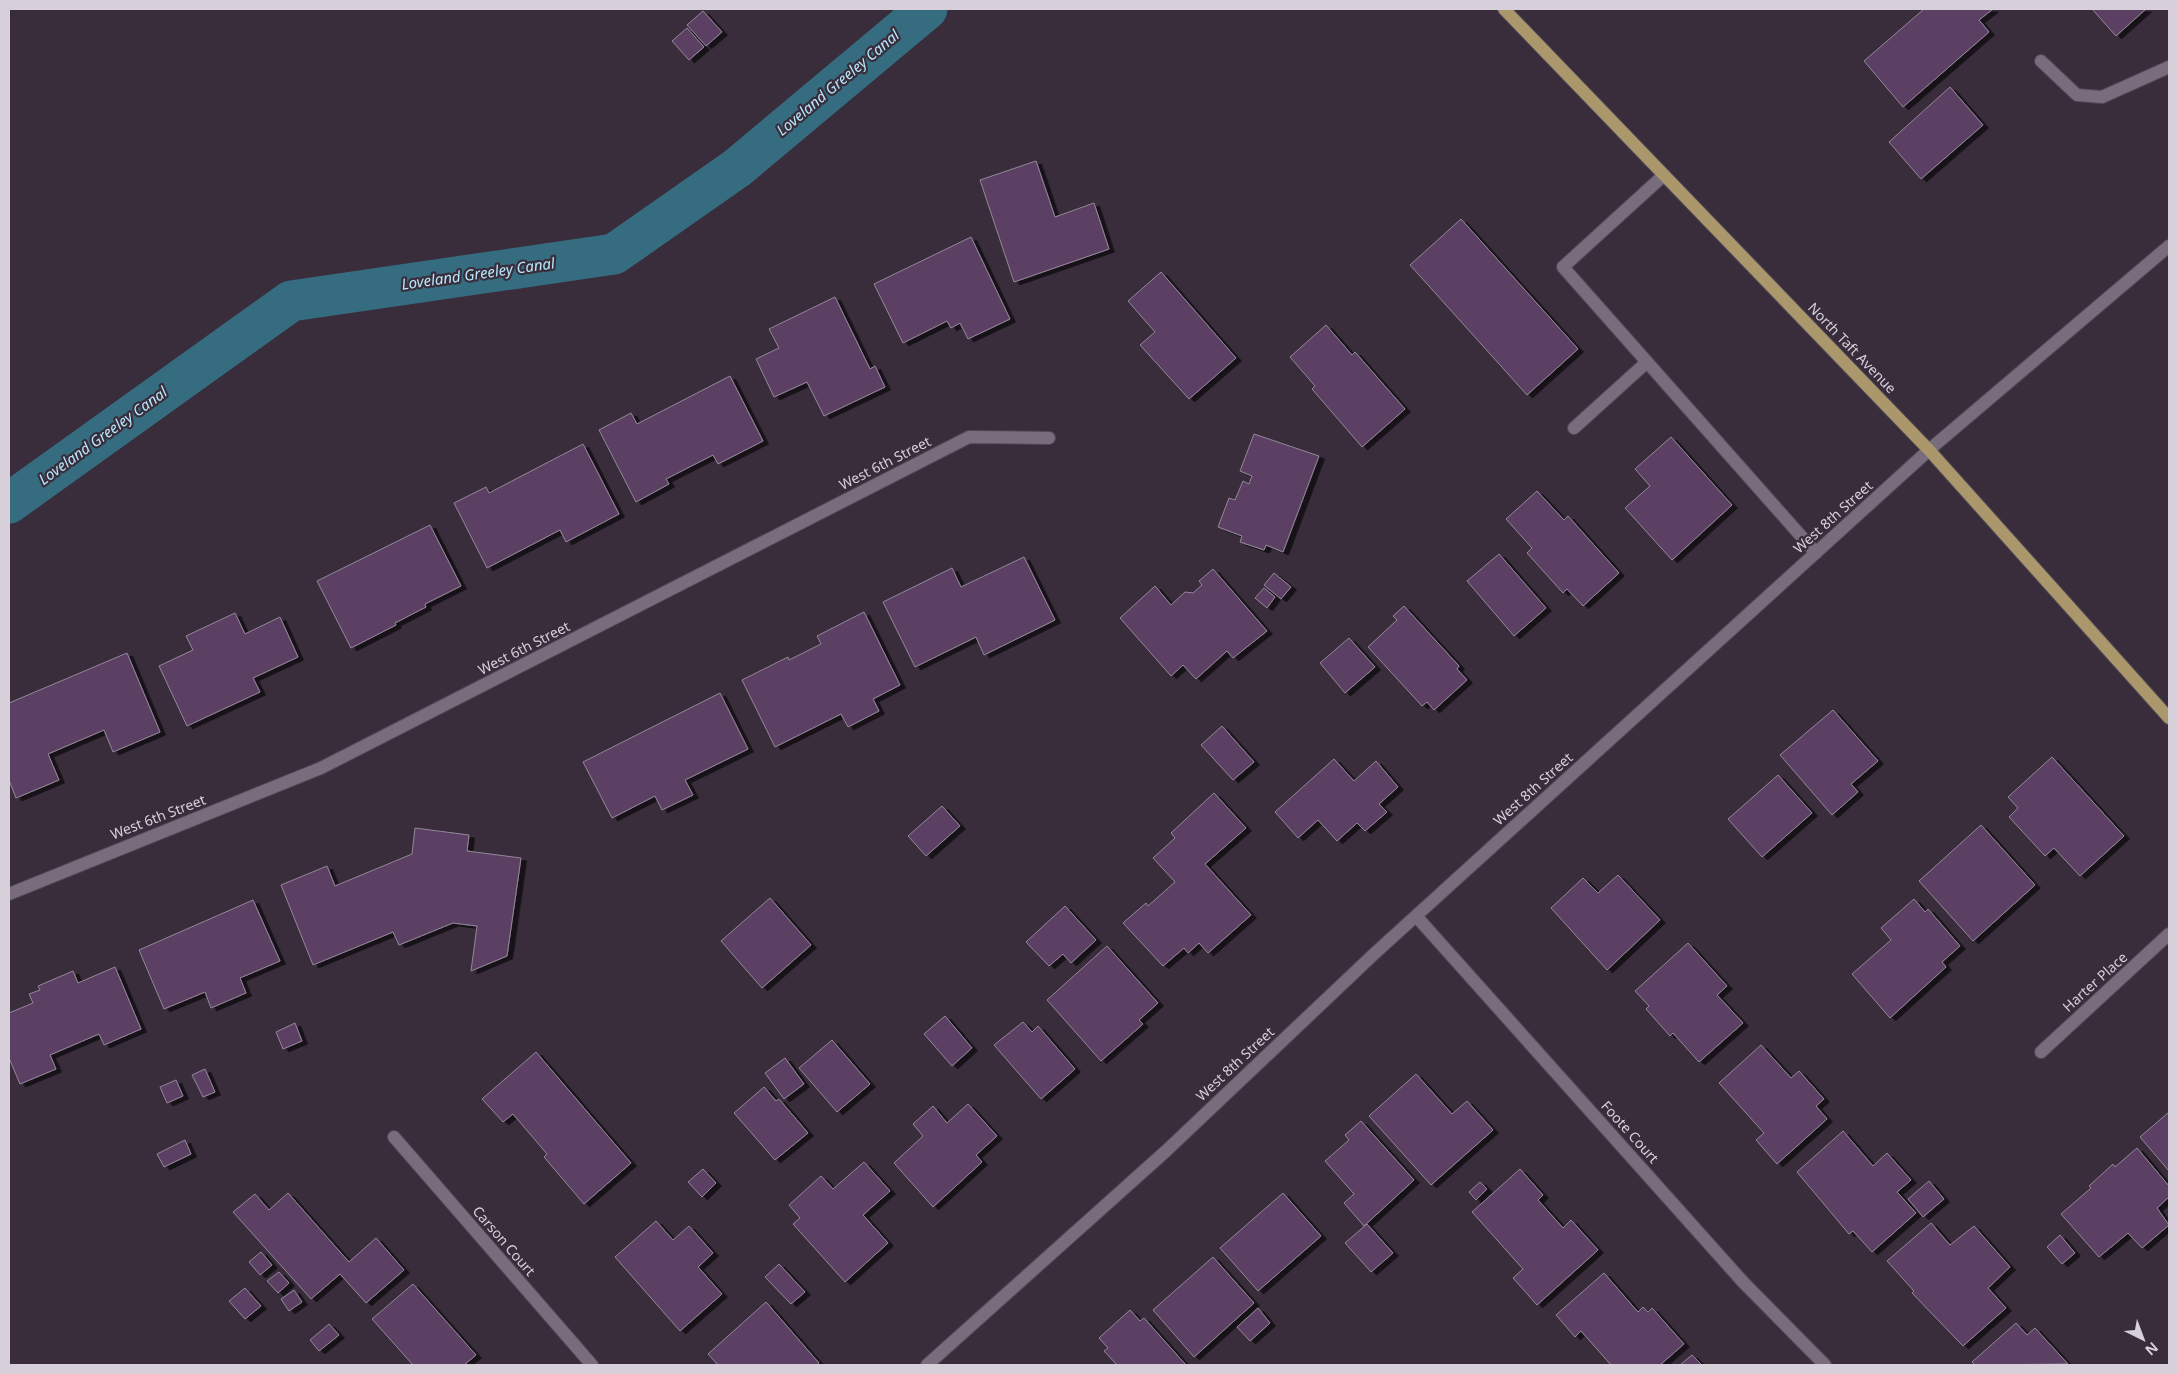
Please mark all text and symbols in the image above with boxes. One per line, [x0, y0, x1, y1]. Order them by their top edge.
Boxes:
water label: Loveland Greeley Canal [772, 24, 904, 140]
water label: Loveland Greeley Canal [400, 252, 557, 294]
street label: North Taft Avenue [1804, 298, 1901, 397]
water label: Loveland Greeley Canal [34, 381, 172, 489]
street label: West 6th Street [836, 431, 934, 494]
street label: West 8th Street [1789, 476, 1876, 557]
street label: West 6th Street [475, 616, 573, 679]
street label: West 8th Street [1489, 748, 1576, 829]
street label: West 6th Street [108, 790, 208, 843]
street label: Harter Place [2058, 947, 2131, 1016]
street label: West 8th Street [1191, 1022, 1278, 1105]
street label: Foote Court [1597, 1096, 1663, 1167]
street label: Carson Court [469, 1202, 540, 1280]
north arrow [2118, 1314, 2168, 1364]
text: N [2141, 1338, 2163, 1360]

